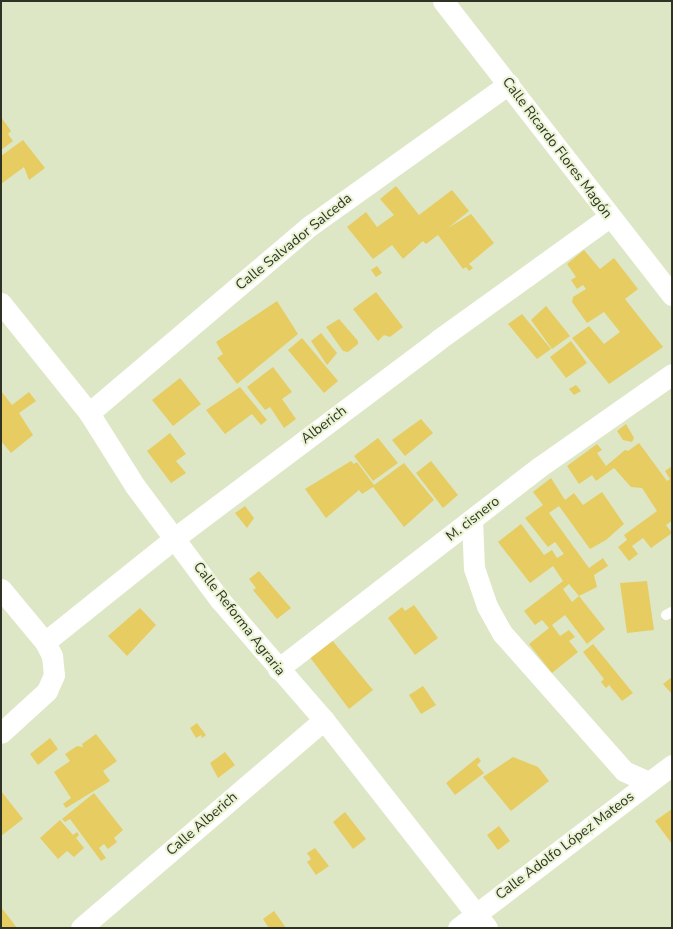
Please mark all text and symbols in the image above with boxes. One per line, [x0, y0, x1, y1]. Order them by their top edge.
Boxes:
street label: Calle Ricardo Flores Magón [498, 74, 616, 222]
street label: Calle Salvador Salceda [233, 190, 355, 294]
street label: Alberich [298, 402, 350, 448]
street label: M. cisnero [443, 493, 503, 545]
street label: Calle Reforma Agraria [190, 559, 288, 679]
street label: Calle Adolfo López Mateos [492, 788, 638, 904]
street label: Calle Alberich [163, 789, 241, 859]

